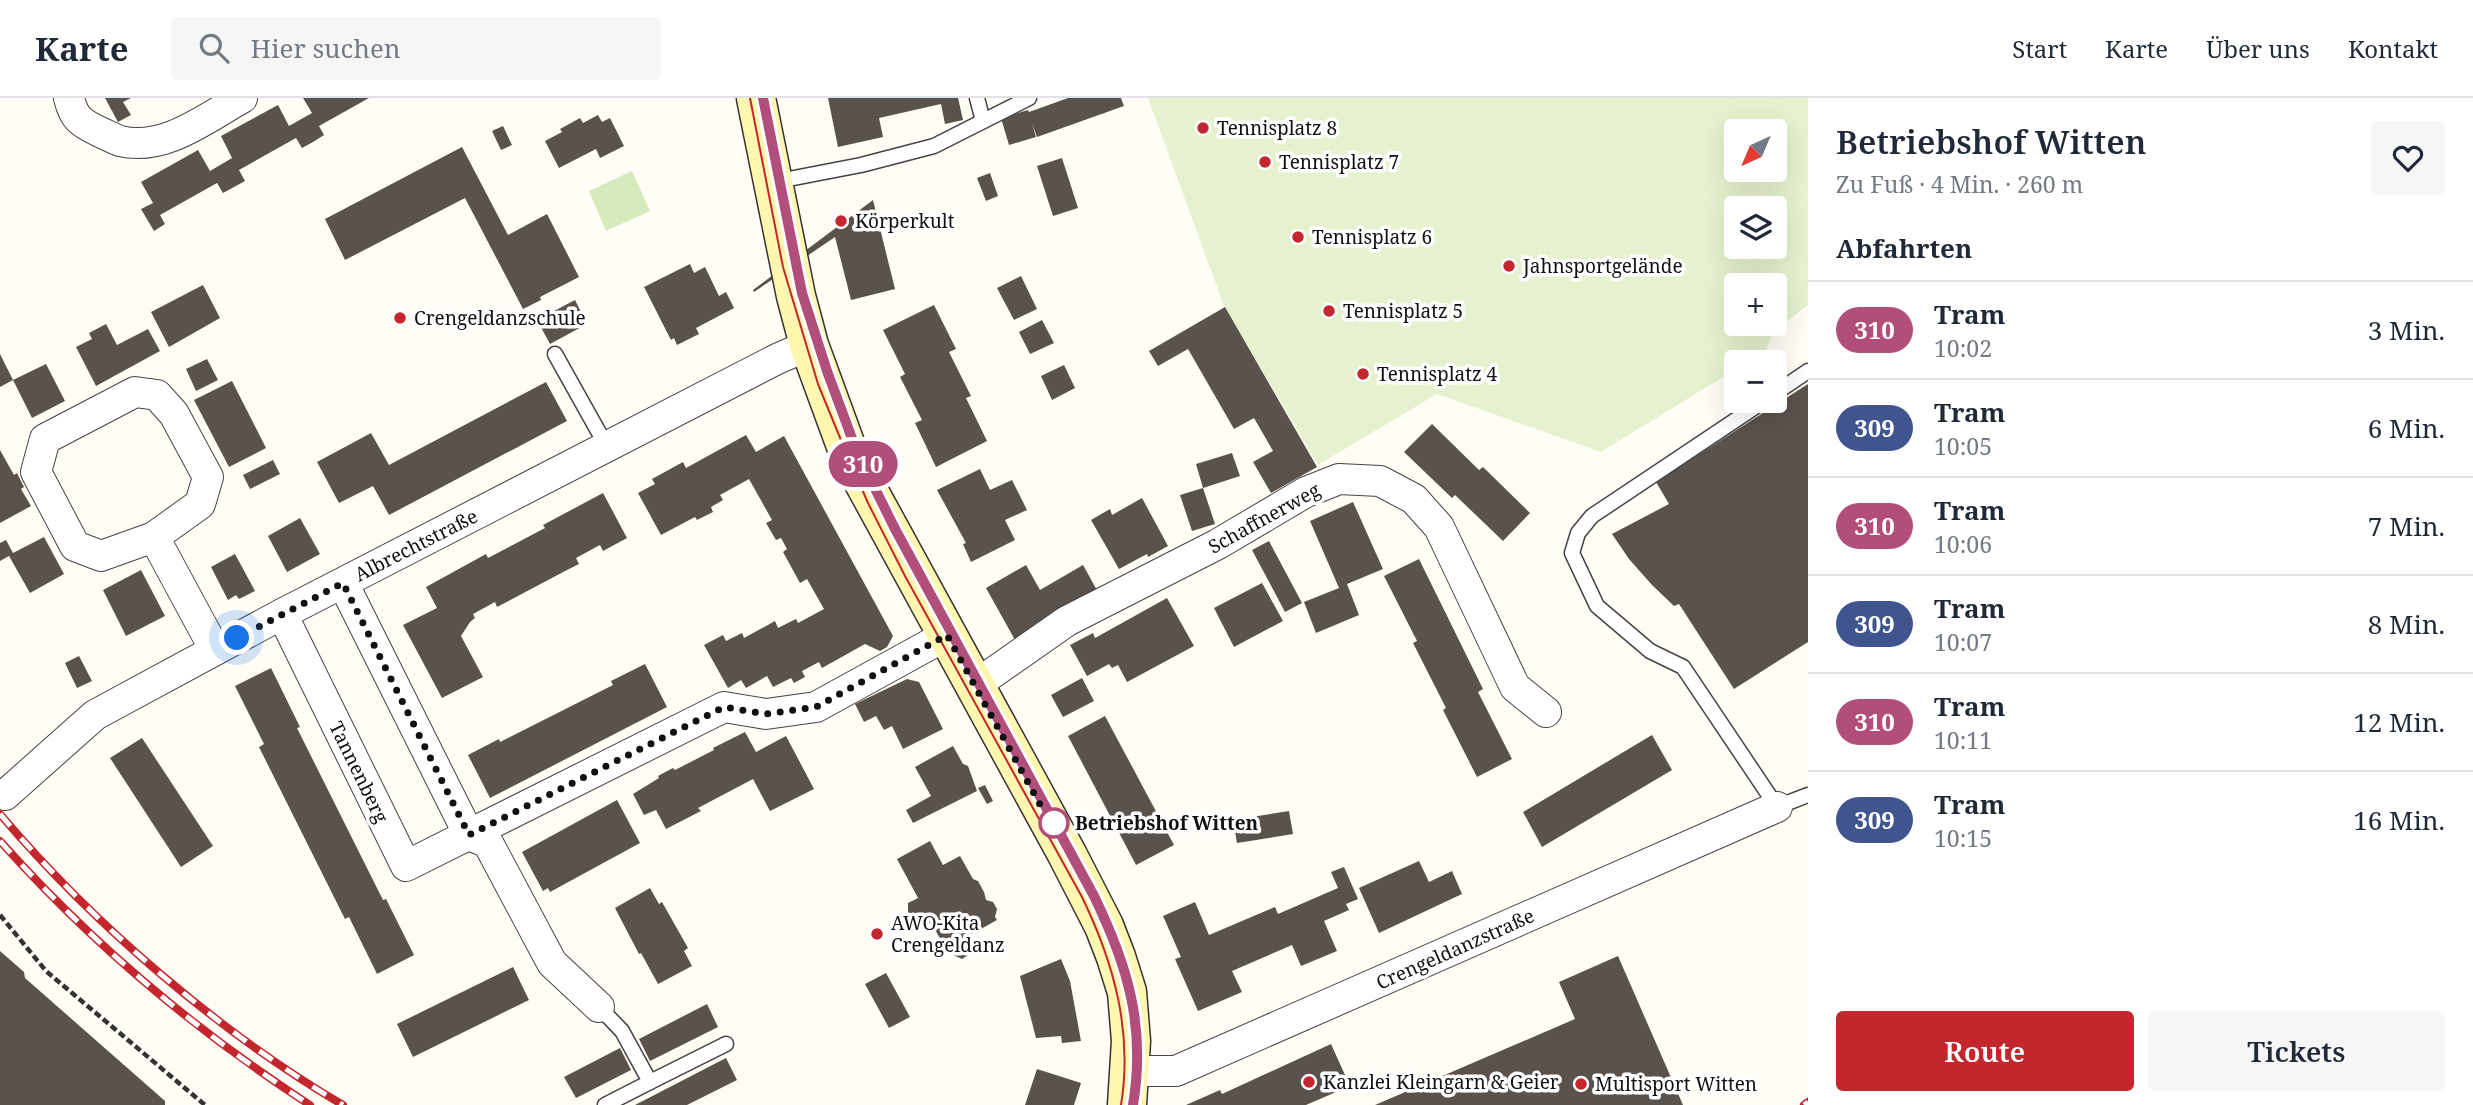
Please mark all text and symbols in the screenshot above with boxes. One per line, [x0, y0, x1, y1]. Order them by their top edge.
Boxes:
search box [171, 17, 661, 80]
text: Karte [35, 26, 129, 71]
icon: search [195, 29, 233, 67]
text: Hier suchen [251, 30, 401, 66]
text: Start [2012, 32, 2067, 65]
text: Karte [2105, 32, 2168, 65]
text: Über uns [2206, 32, 2310, 65]
text: Kontakt [2348, 32, 2438, 65]
place label: Tennisplatz 8 [1217, 115, 1337, 141]
north arrow [1724, 119, 1787, 182]
map controls [1724, 119, 1787, 413]
text: Betriebshof Witten [1836, 119, 2146, 164]
marker: Tennisplatz 8 [1195, 120, 1211, 136]
button: heart [2371, 121, 2445, 195]
place label: Tennisplatz 7 [1279, 149, 1399, 175]
marker: Tennisplatz 7 [1257, 154, 1273, 170]
text: Zu Fuß · 4 Min. · 260 m [1836, 168, 2083, 200]
button: layers [1724, 196, 1787, 259]
place label: Körperkult [855, 208, 955, 234]
marker: Körperkult [833, 213, 849, 229]
place label: Tennisplatz 6 [1312, 224, 1432, 250]
marker: Tennisplatz 6 [1290, 229, 1306, 245]
text: Abfahrten [1836, 230, 1972, 266]
place label: Jahnsportgelände [1522, 253, 1683, 279]
marker: Jahnsportgelände [1501, 258, 1517, 274]
button: + [1724, 273, 1787, 336]
text: Tram [1934, 296, 2005, 332]
place label: Tennisplatz 5 [1343, 298, 1463, 324]
marker: Tennisplatz 5 [1321, 303, 1337, 319]
place label: Crengeldanzschule [414, 305, 586, 331]
marker: Crengeldanzschule [392, 310, 408, 326]
text: 3 Min. [2368, 312, 2445, 348]
text: 310 [1854, 313, 1895, 346]
text: 10:02 [1934, 332, 1992, 364]
button: − [1724, 350, 1787, 413]
place label: Tennisplatz 4 [1377, 361, 1498, 387]
marker: Tennisplatz 4 [1355, 366, 1371, 382]
text: Tram [1934, 394, 2005, 430]
text: 6 Min. [2368, 410, 2445, 446]
text: 309 [1854, 411, 1895, 444]
text: 10:05 [1934, 430, 1992, 462]
line badge: 310 [823, 441, 903, 487]
text: 310 [843, 447, 883, 480]
street label: Schaffnerweg [1203, 477, 1325, 559]
text: Tram [1934, 492, 2005, 528]
street label: Albrechtstraße [350, 503, 482, 587]
text: 7 Min. [2368, 508, 2445, 544]
text: 310 [1854, 509, 1895, 542]
text: 10:06 [1934, 528, 1992, 560]
text: Tram [1934, 590, 2005, 626]
text: 8 Min. [2368, 606, 2445, 642]
text: 309 [1854, 607, 1895, 640]
your location [219, 620, 254, 655]
text: 10:07 [1934, 626, 1992, 658]
text: Tram [1934, 688, 2005, 724]
text: 12 Min. [2353, 704, 2445, 740]
text: 310 [1854, 705, 1895, 738]
street label: Tannenberg [323, 717, 395, 827]
text: 10:11 [1934, 724, 1992, 756]
text: Tram [1934, 786, 2005, 822]
text: 16 Min. [2353, 802, 2445, 838]
text: 309 [1854, 803, 1895, 836]
marker: Betriebshof Witten [1039, 808, 1069, 838]
place label: Betriebshof Witten [1075, 810, 1259, 836]
text: 10:15 [1934, 822, 1992, 854]
street label: Crengeldanzstraße [1372, 902, 1538, 996]
place label: AWO-Kita Crengeldanz [891, 910, 1005, 958]
marker: AWO-Kita Crengeldanz [869, 926, 885, 942]
button: Route [1836, 1011, 2134, 1091]
button: Tickets [2148, 1011, 2445, 1091]
place label: Kanzlei Kleingarn & Geier [1323, 1069, 1559, 1095]
place label: Multisport Witten [1595, 1071, 1757, 1097]
marker: Kanzlei Kleingarn & Geier [1301, 1074, 1317, 1090]
marker: Multisport Witten [1573, 1076, 1589, 1092]

